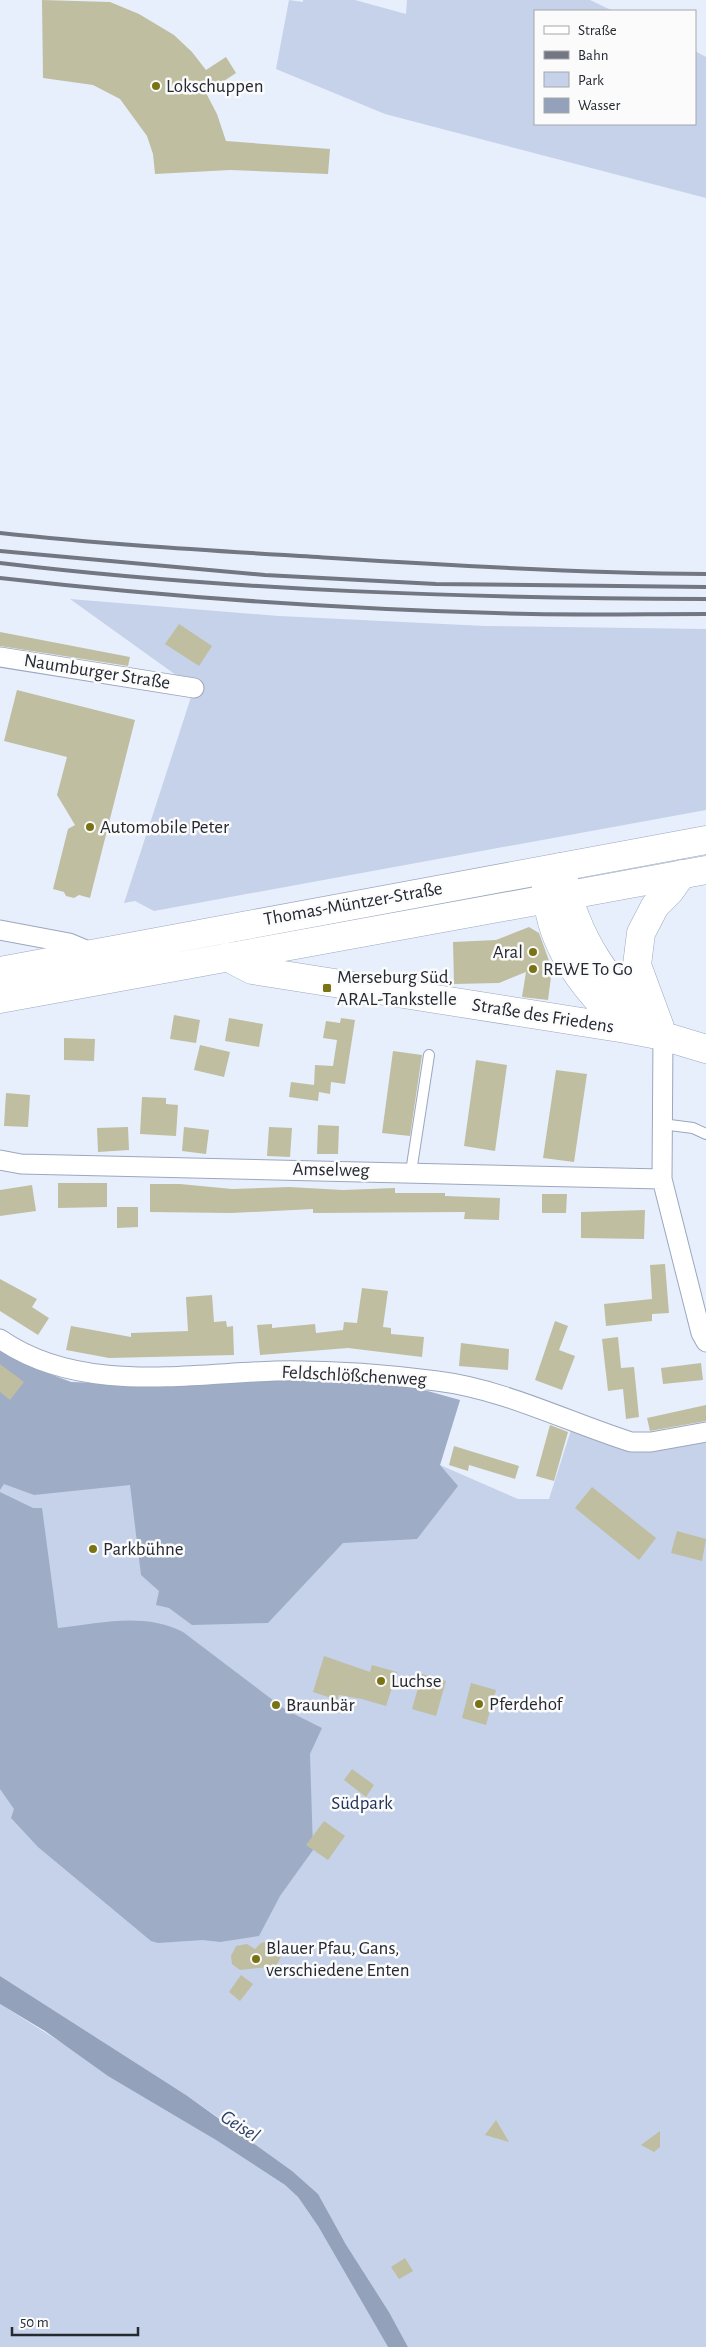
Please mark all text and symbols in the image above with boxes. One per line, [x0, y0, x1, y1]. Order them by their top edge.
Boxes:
legend [534, 10, 696, 125]
text: Straße [578, 23, 617, 38]
text: Bahn [578, 48, 608, 63]
text: Park [578, 73, 604, 88]
place label: Lokschuppen [166, 77, 263, 96]
marker: Lokschuppen [150, 80, 162, 92]
text: Wasser [578, 98, 621, 113]
street label: Naumburger Straße [23, 651, 171, 693]
place label: Automobile Peter [100, 818, 229, 837]
marker: Automobile Peter [84, 821, 96, 833]
street label: Thomas-Müntzer-Straße [262, 879, 444, 929]
place label: Aral [493, 943, 523, 962]
marker: Aral [527, 946, 539, 958]
place label: REWE To Go [543, 960, 633, 979]
marker: REWE To Go [527, 963, 539, 975]
place label: Merseburg Süd, ARAL-Tankstelle [337, 968, 457, 1009]
marker: Merseburg Süd, ARAL-Tankstelle [321, 982, 333, 994]
street label: Straße des Friedens [471, 995, 615, 1037]
street label: Amselweg [292, 1160, 370, 1180]
street label: Feldschlößchenweg [281, 1363, 428, 1389]
place label: Parkbühne [103, 1540, 184, 1559]
marker: Parkbühne [87, 1543, 99, 1555]
place label: Luchse [391, 1672, 442, 1691]
marker: Luchse [375, 1675, 387, 1687]
place label: Pferdehof [489, 1695, 564, 1714]
place label: Braunbär [286, 1696, 355, 1715]
marker: Pferdehof [473, 1698, 485, 1710]
marker: Braunbär [270, 1699, 282, 1711]
park label: Südpark [331, 1794, 393, 1813]
place label: Blauer Pfau, Gans, verschiedene Enten [266, 1939, 410, 1980]
marker: Blauer Pfau, Gans, verschiedene Enten [250, 1953, 262, 1965]
water label: Geisel [217, 2106, 263, 2146]
scale bar [12, 2304, 139, 2336]
text: 50 m [20, 2315, 49, 2330]

